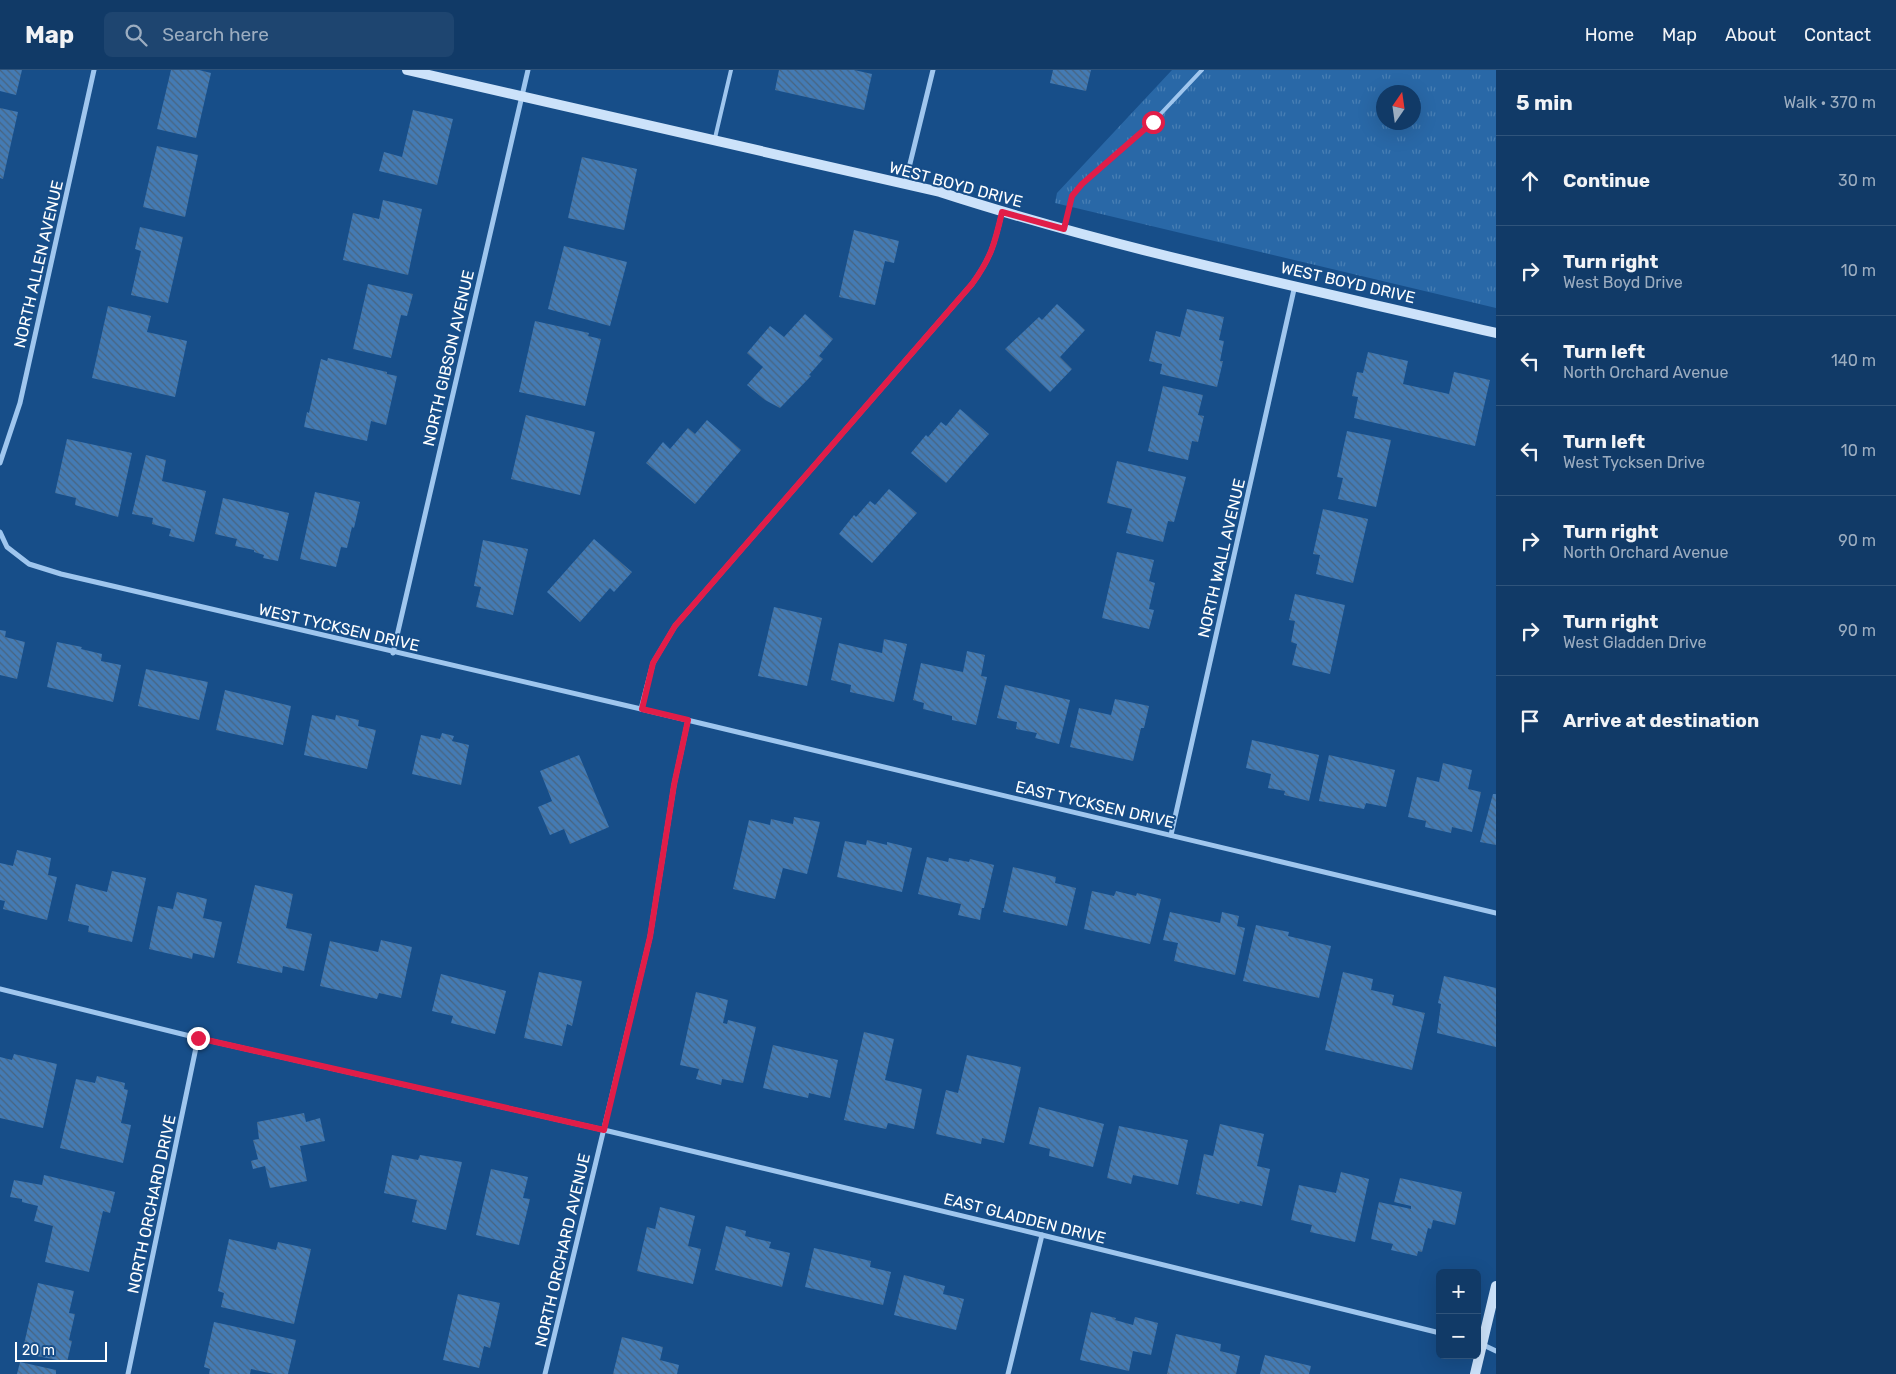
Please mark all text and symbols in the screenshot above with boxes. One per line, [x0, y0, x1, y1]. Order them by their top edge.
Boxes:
search box [104, 12, 454, 57]
text: Map [25, 21, 74, 49]
icon: search [122, 21, 150, 49]
text: Search here [162, 23, 269, 46]
text: Home [1585, 24, 1634, 46]
text: Map [1662, 24, 1697, 46]
text: About [1725, 24, 1776, 46]
text: Contact [1804, 24, 1871, 46]
north arrow [1376, 85, 1421, 130]
text: 5 min [1516, 90, 1573, 115]
text: Walk · 370 m [1783, 93, 1876, 112]
route start [1142, 111, 1165, 134]
street label: WEST BOYD DRIVE [887, 158, 1025, 211]
icon: ahead [1516, 167, 1544, 195]
text: Continue [1563, 169, 1650, 192]
text: 30 m [1838, 171, 1876, 190]
street label: NORTH ALLEN AVENUE [10, 178, 67, 350]
text: Turn right [1563, 250, 1658, 273]
icon: right [1516, 257, 1544, 285]
street label: WEST BOYD DRIVE [1279, 258, 1417, 307]
text: 10 m [1841, 261, 1876, 280]
street label: NORTH GIBSON AVENUE [419, 268, 478, 448]
text: West Boyd Drive [1563, 273, 1683, 292]
text: Turn left [1563, 340, 1645, 363]
icon: left [1516, 347, 1544, 375]
text: 140 m [1831, 351, 1876, 370]
text: North Orchard Avenue [1563, 363, 1728, 382]
text: Turn left [1563, 430, 1645, 453]
icon: left [1516, 437, 1544, 465]
text: 10 m [1841, 441, 1876, 460]
text: West Tycksen Drive [1563, 453, 1705, 472]
street label: NORTH WALL AVENUE [1194, 477, 1249, 640]
text: Turn right [1563, 520, 1658, 543]
icon: right [1516, 527, 1544, 555]
text: 90 m [1838, 531, 1876, 550]
text: North Orchard Avenue [1563, 543, 1728, 562]
street label: WEST TYCKSEN DRIVE [257, 600, 421, 655]
text: Turn right [1563, 610, 1658, 633]
icon: right [1516, 617, 1544, 645]
text: 90 m [1838, 621, 1876, 640]
text: West Gladden Drive [1563, 633, 1707, 652]
icon: arrive [1516, 707, 1544, 735]
text: Arrive at destination [1563, 709, 1759, 732]
street label: EAST TYCKSEN DRIVE [1014, 777, 1176, 832]
route end [187, 1027, 210, 1050]
street label: NORTH ORCHARD DRIVE [123, 1113, 180, 1295]
street label: NORTH ORCHARD AVENUE [531, 1151, 594, 1349]
street label: EAST GLADDEN DRIVE [942, 1189, 1108, 1248]
map controls [1436, 1269, 1481, 1359]
button: + [1436, 1269, 1481, 1314]
button: − [1436, 1314, 1481, 1359]
scale bar [15, 1339, 108, 1362]
text: 20 m [22, 1342, 55, 1359]

